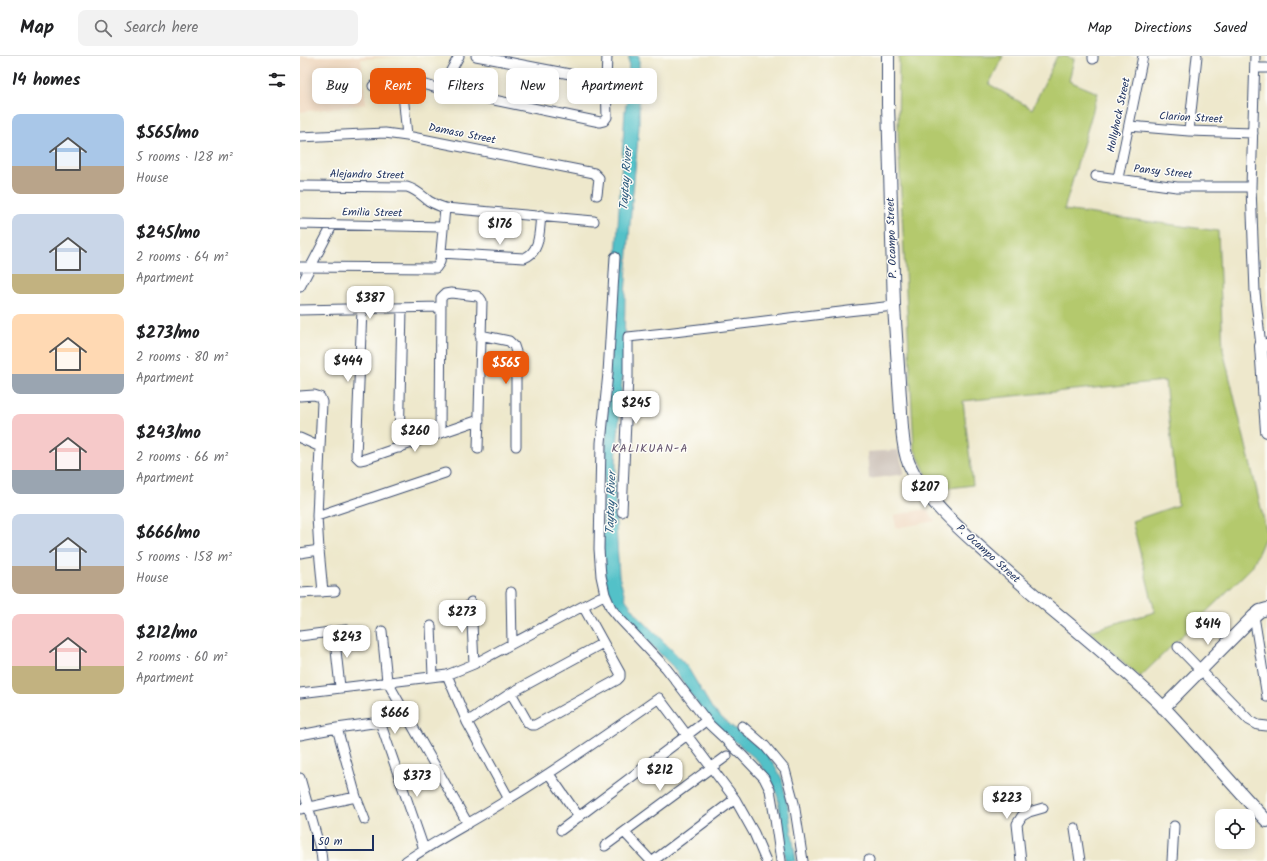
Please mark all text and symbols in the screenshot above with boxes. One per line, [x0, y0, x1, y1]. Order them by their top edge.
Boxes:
search box [78, 10, 358, 46]
text: Map [20, 13, 54, 43]
text: Search here [124, 16, 198, 40]
icon: search [92, 17, 114, 39]
text: Map [1087, 17, 1112, 39]
text: Directions [1134, 17, 1192, 39]
text: Saved [1214, 17, 1247, 39]
text: 14 homes [12, 67, 80, 94]
chip: Buy [312, 68, 362, 104]
chip: Rent [370, 68, 426, 104]
chip: Filters [434, 68, 498, 104]
chip: New [506, 68, 559, 104]
chip: Apartment [567, 68, 657, 104]
icon: filters [266, 69, 288, 91]
street label: Hollyhock Street [1102, 75, 1136, 154]
street label: Clarion Street [1159, 107, 1224, 129]
street label: Damaso Street [427, 119, 498, 149]
text: $565/mo [136, 120, 199, 147]
icon: home [44, 130, 92, 178]
water label: Taytay River [614, 144, 638, 211]
text: 5 rooms · 128 m² [136, 147, 233, 168]
street label: Pansy Street [1133, 160, 1194, 184]
street label: Alejandro Street [330, 165, 405, 185]
text: House [136, 168, 168, 189]
street label: P. Ocampo Street [882, 196, 902, 279]
street label: Emilia Street [342, 203, 403, 223]
pin: $176 [476, 212, 524, 246]
text: $176 [488, 214, 512, 235]
text: $245/mo [136, 220, 200, 247]
icon: home [44, 230, 92, 278]
text: 2 rooms · 64 m² [136, 247, 228, 268]
text: Apartment [136, 268, 194, 289]
pin: $387 [346, 286, 394, 320]
text: $387 [356, 288, 384, 309]
text: $273/mo [136, 320, 200, 347]
icon: home [44, 330, 92, 378]
text: 2 rooms · 80 m² [136, 347, 228, 368]
pin: $444 [324, 349, 372, 383]
text: $444 [334, 351, 362, 372]
pin: $565 [482, 351, 530, 385]
text: $565 [492, 353, 520, 374]
text: Apartment [136, 368, 194, 389]
pin: $245 [612, 391, 660, 425]
text: $245 [622, 393, 650, 414]
pin: $260 [391, 419, 439, 453]
text: $243/mo [136, 420, 201, 447]
text: $260 [401, 421, 430, 442]
icon: home [44, 430, 92, 478]
district label: KALIKUAN-A [611, 439, 689, 458]
text: 2 rooms · 66 m² [136, 447, 228, 468]
text: Apartment [136, 468, 194, 489]
water label: Taytay River [600, 468, 622, 535]
pin: $207 [901, 475, 949, 509]
text: $207 [911, 477, 939, 498]
text: $666/mo [136, 520, 200, 547]
street label: P. Ocampo Street [952, 520, 1025, 588]
icon: home [44, 530, 92, 578]
text: 5 rooms · 158 m² [136, 547, 232, 568]
text: House [136, 568, 168, 589]
pin: $273 [438, 600, 486, 634]
text: $273 [448, 602, 476, 623]
pin: $414 [1184, 612, 1232, 646]
text: $414 [1195, 614, 1221, 635]
text: $212/mo [136, 620, 198, 647]
pin: $243 [323, 625, 371, 659]
text: $243 [332, 627, 362, 648]
icon: home [44, 630, 92, 678]
text: 2 rooms · 60 m² [136, 647, 228, 668]
text: Apartment [136, 668, 194, 689]
pin: $666 [371, 701, 419, 735]
text: $666 [381, 703, 409, 724]
pin: $212 [636, 758, 684, 792]
text: $212 [647, 760, 673, 781]
pin: $373 [393, 764, 441, 798]
text: $373 [403, 766, 431, 787]
pin: $223 [983, 786, 1031, 820]
text: $223 [992, 788, 1022, 809]
map controls [1215, 809, 1255, 849]
button: locate [1215, 809, 1255, 849]
scale bar [312, 833, 374, 852]
text: 50 m [318, 833, 343, 851]

